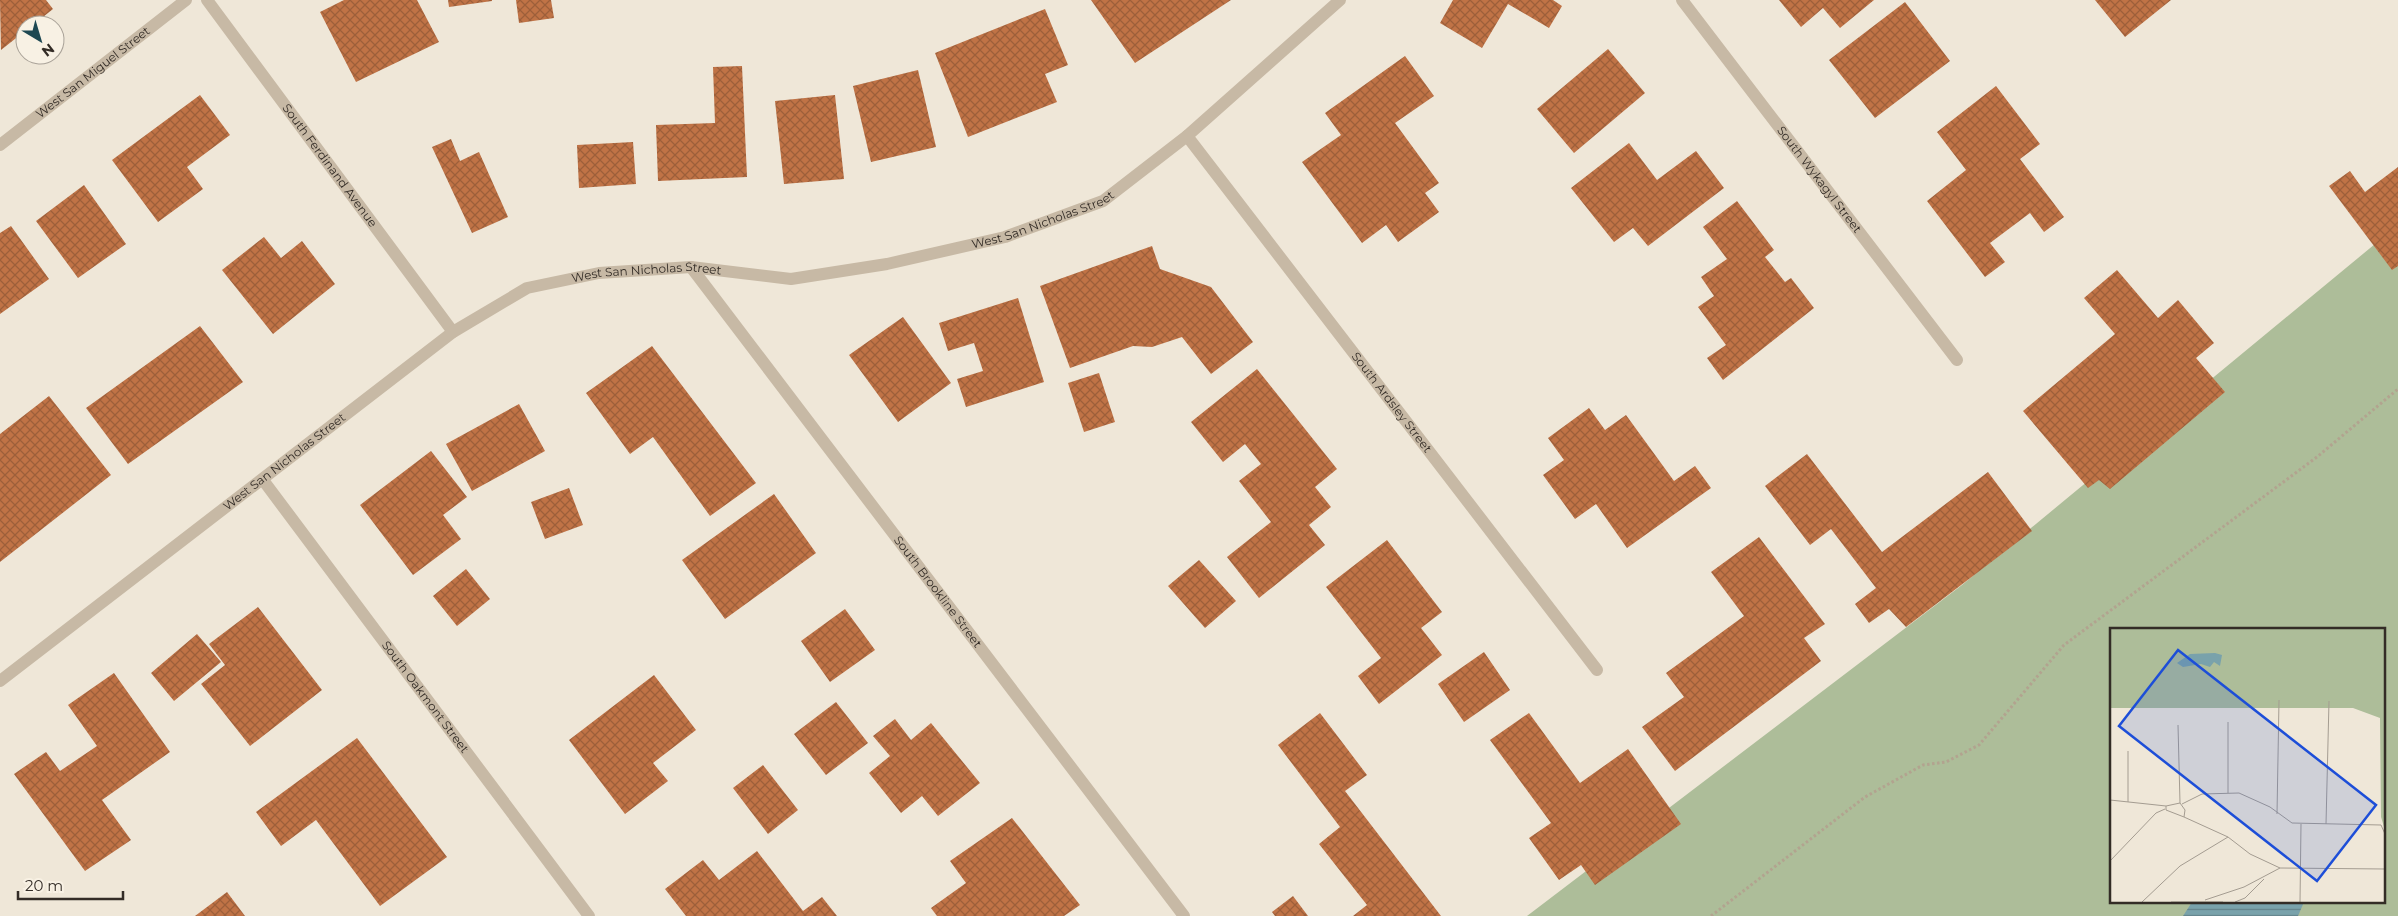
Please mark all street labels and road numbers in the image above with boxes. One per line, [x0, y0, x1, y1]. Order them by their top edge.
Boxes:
street label: West San Miguel Street [33, 23, 153, 121]
street label: South Ferdinand Avenue [279, 101, 381, 230]
street label: South Wykagyl Street [1774, 123, 1865, 236]
street label: West San Nicholas Street [970, 187, 1117, 251]
street label: West San Nicholas Street [570, 259, 722, 286]
street label: South Ardsley Street [1349, 349, 1435, 456]
street label: West San Nicholas Street [220, 410, 348, 513]
street label: South Brookline Street [891, 533, 986, 651]
street label: South Oakmont Street [379, 638, 473, 756]

